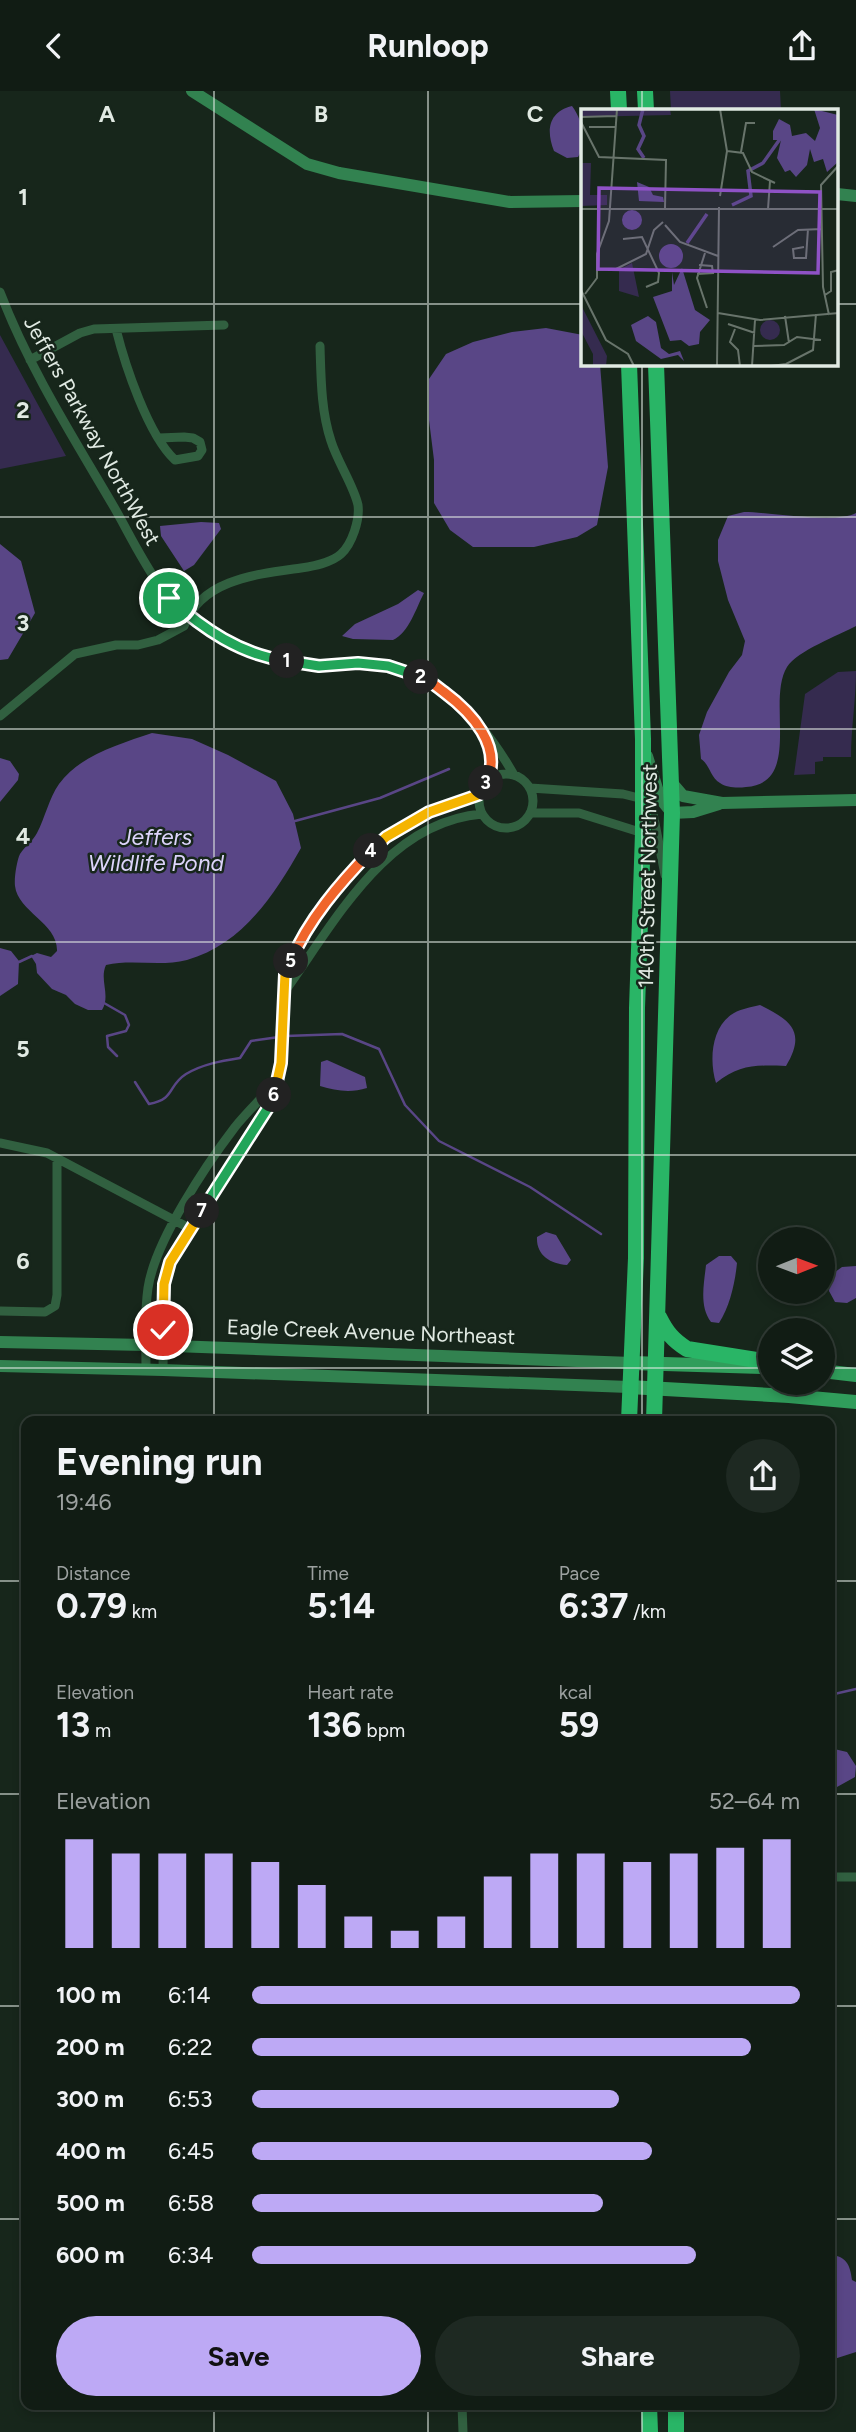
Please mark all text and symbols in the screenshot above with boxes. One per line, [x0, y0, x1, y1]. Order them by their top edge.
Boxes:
icon: back [35, 27, 73, 65]
text: Runloop [367, 27, 489, 65]
icon: share [783, 27, 821, 65]
text: A [99, 100, 116, 128]
text: B [314, 100, 328, 128]
text: C [527, 100, 544, 128]
inset map [581, 109, 838, 366]
text: 1 [18, 183, 28, 211]
street label: Jeffers Parkway NorthWest [19, 312, 166, 550]
text: 2 [16, 396, 30, 424]
pin [139, 568, 199, 628]
icon: arrive [150, 579, 188, 617]
text: 3 [17, 609, 29, 637]
pin: 1 [270, 643, 304, 679]
text: 1 [282, 649, 291, 672]
pin: 2 [404, 659, 438, 695]
text: 2 [415, 665, 426, 688]
street label: 140th Street Northwest [633, 764, 662, 988]
pin: 3 [468, 765, 504, 801]
text: 3 [480, 771, 491, 794]
text: 4 [16, 822, 30, 850]
water label: Jeffers Wildlife Pond [88, 823, 224, 877]
pin: 4 [354, 833, 388, 869]
text: 4 [364, 839, 377, 862]
pin: 5 [274, 943, 308, 979]
text: 5 [285, 949, 296, 972]
text: 5 [16, 1035, 30, 1063]
pin: 6 [256, 1077, 292, 1112]
text: 6 [268, 1083, 279, 1106]
pin: 7 [184, 1193, 220, 1229]
text: 7 [196, 1199, 207, 1222]
north arrow [758, 1227, 835, 1304]
map controls [758, 1227, 835, 1395]
text: 6 [16, 1247, 30, 1275]
pin [133, 1300, 193, 1360]
icon: check [144, 1311, 182, 1349]
street label: Eagle Creek Avenue Northeast [226, 1314, 516, 1349]
button: layers [758, 1318, 835, 1395]
text: Evening run [56, 1439, 263, 1485]
button: share [726, 1439, 800, 1513]
text: 19:46 [56, 1488, 112, 1516]
text: Distance [56, 1562, 130, 1585]
text: Time [307, 1562, 349, 1585]
text: Pace [559, 1562, 600, 1585]
text: 0.79 [56, 1585, 127, 1627]
text: 5:14 [307, 1585, 375, 1627]
text: 6:37 [559, 1585, 628, 1627]
text: km [127, 1600, 157, 1623]
text: /km [628, 1600, 666, 1623]
text: Elevation [56, 1681, 134, 1704]
text: Heart rate [307, 1681, 394, 1704]
text: kcal [559, 1681, 592, 1704]
text: 13 [56, 1704, 90, 1746]
text: 136 [307, 1704, 362, 1746]
text: 59 [559, 1704, 599, 1746]
text: m [90, 1719, 111, 1742]
text: bpm [362, 1719, 405, 1742]
text: Elevation [56, 1787, 151, 1815]
text: 52–64 m [709, 1787, 800, 1815]
text: 100 m [56, 1981, 121, 2009]
text: 6:14 [168, 1981, 211, 2009]
text: 200 m [56, 2033, 125, 2061]
text: 6:22 [168, 2033, 213, 2061]
text: 300 m [56, 2085, 124, 2113]
text: 6:53 [168, 2085, 213, 2113]
text: 400 m [56, 2137, 126, 2165]
text: 6:45 [168, 2137, 214, 2165]
text: 500 m [56, 2189, 125, 2217]
text: 6:58 [168, 2189, 214, 2217]
text: 600 m [56, 2241, 125, 2269]
text: 6:34 [168, 2241, 214, 2269]
button: Save [56, 2316, 421, 2396]
button: Share [435, 2316, 800, 2396]

